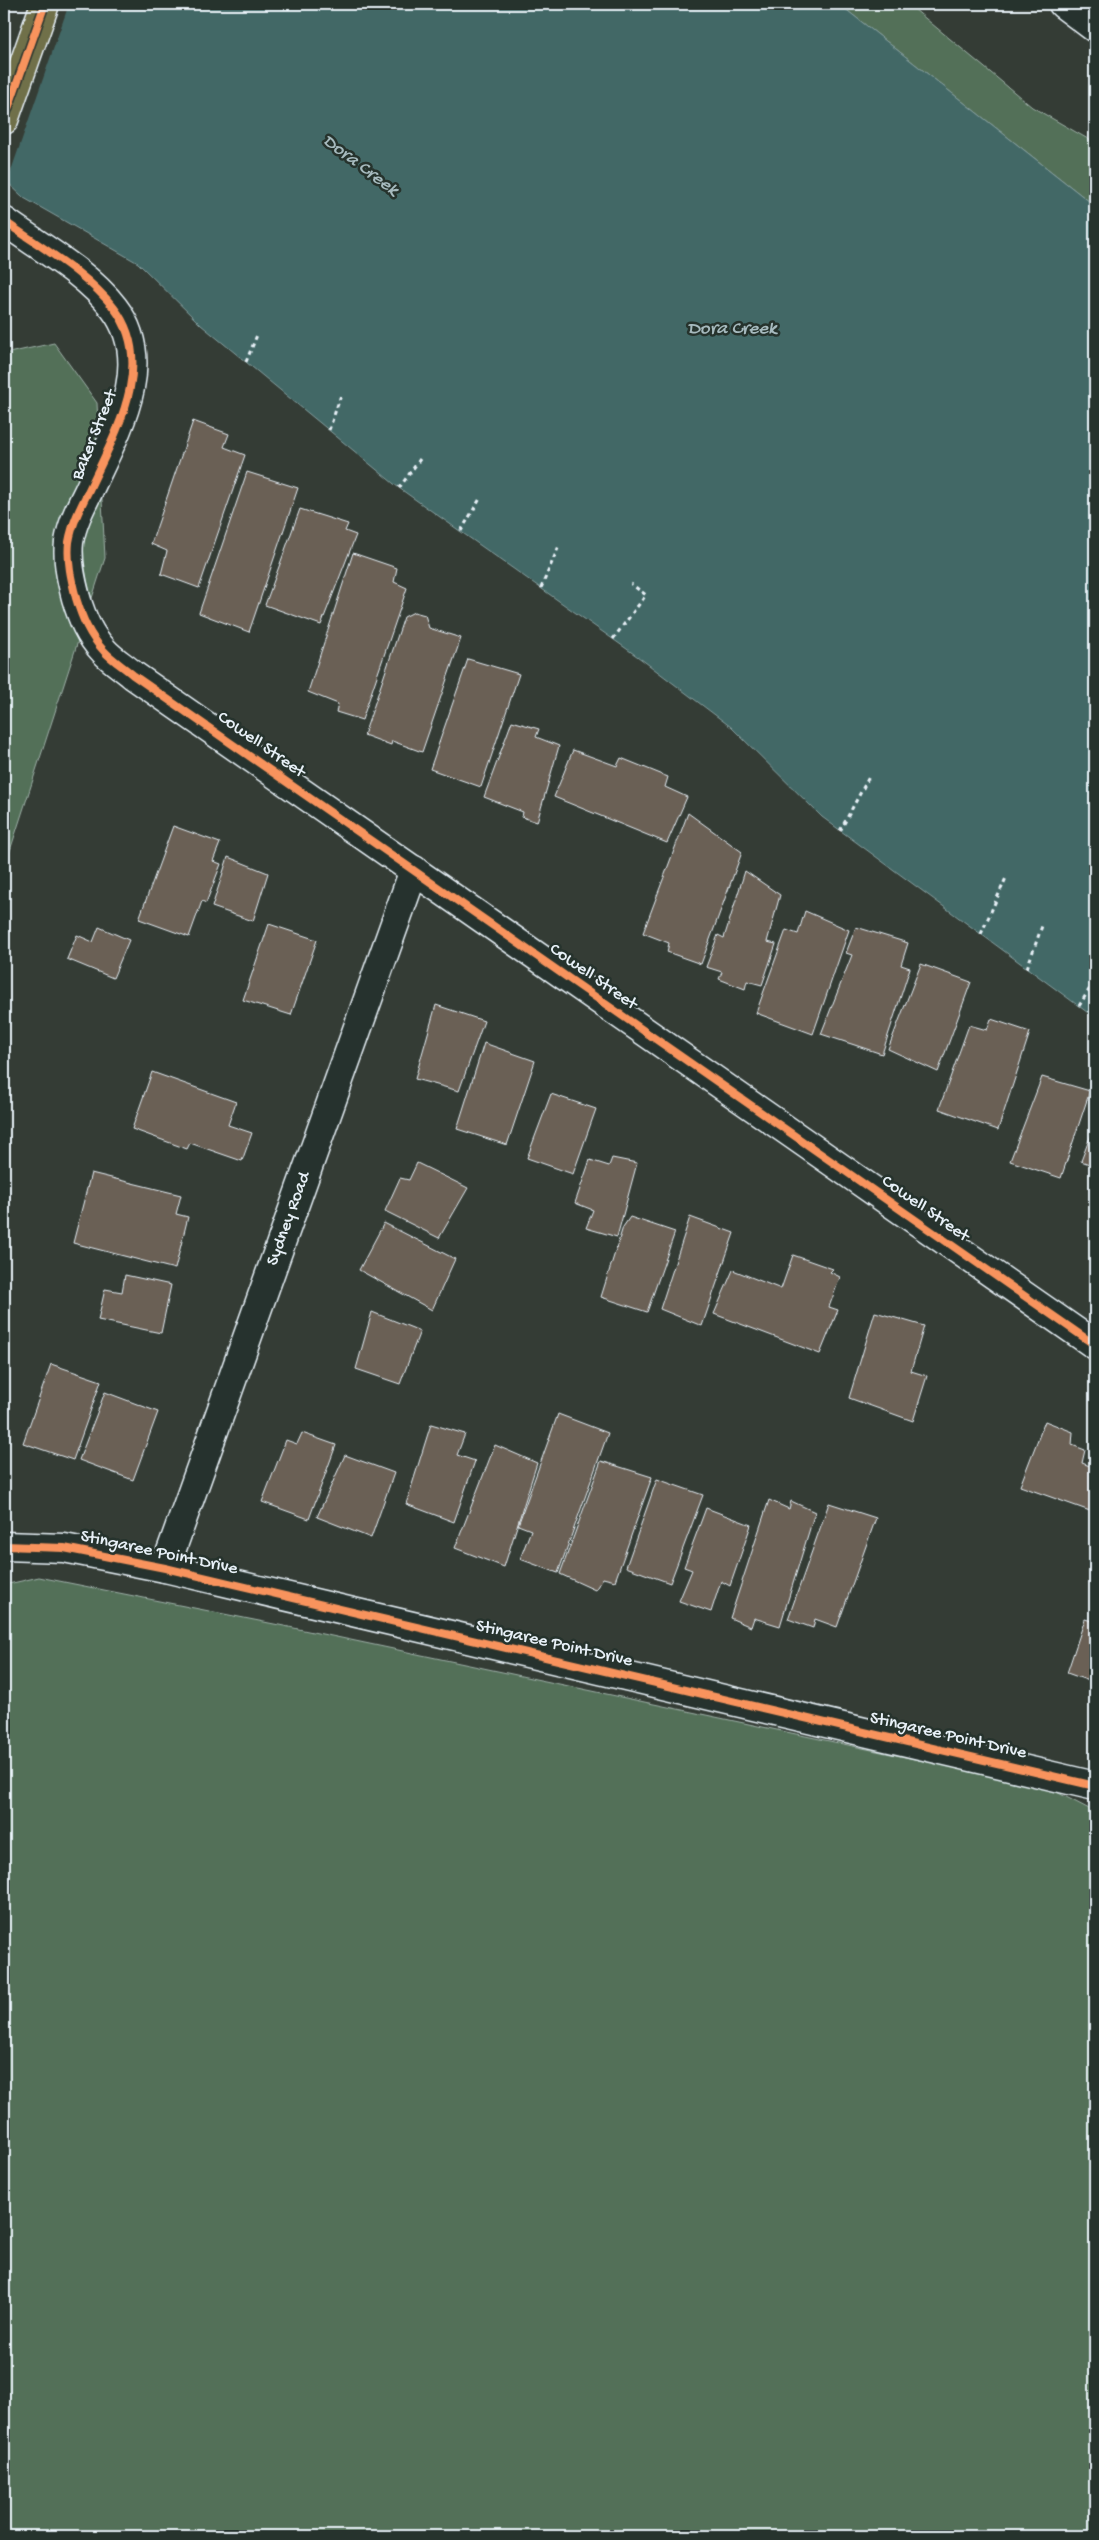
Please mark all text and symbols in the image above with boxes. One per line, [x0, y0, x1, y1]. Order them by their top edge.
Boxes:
water label: Dora Creek [317, 130, 404, 203]
water label: Dora Creek [687, 318, 778, 341]
street label: Baker Street [67, 385, 123, 484]
street label: Cowell Street [213, 707, 310, 784]
street label: Cowell Street [545, 939, 642, 1016]
street label: Sydney Road [262, 1168, 316, 1269]
street label: Cowell Street [877, 1171, 974, 1248]
street label: Stingaree Point Drive [78, 1526, 240, 1580]
street label: Stingaree Point Drive [474, 1616, 635, 1672]
street label: Stingaree Point Drive [868, 1708, 1029, 1764]

